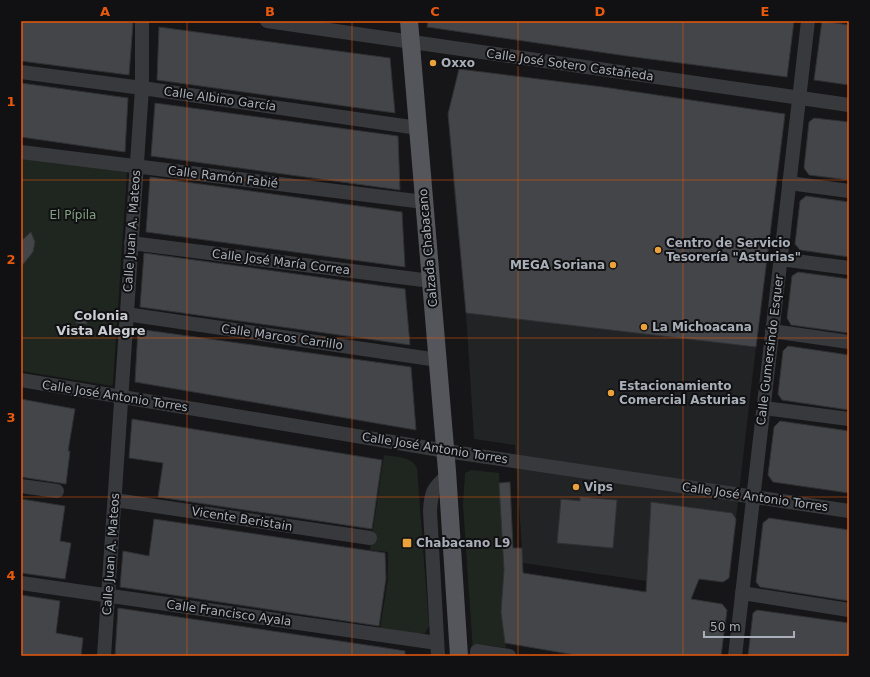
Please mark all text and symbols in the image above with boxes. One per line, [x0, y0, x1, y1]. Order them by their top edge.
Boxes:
text: A [100, 4, 110, 19]
text: B [265, 4, 275, 19]
text: C [430, 4, 440, 19]
text: D [595, 4, 606, 19]
text: E [761, 4, 769, 19]
street label: Calle José Sotero Castañeda [485, 46, 655, 84]
place label: Oxxo [441, 56, 475, 70]
marker: Oxxo [428, 58, 438, 68]
street label: Calle Albino García [163, 84, 277, 114]
text: 1 [6, 94, 16, 109]
street label: Calle Ramón Fabié [167, 163, 279, 191]
street label: Calle Juan A. Mateos [121, 169, 143, 293]
street label: Calzada Chabacano [416, 188, 440, 308]
park label: El Pípila [50, 208, 96, 222]
place label: Centro de Servicio Tesorería "Asturias" [666, 236, 801, 264]
marker: Centro de Servicio Tesorería "Asturias" [653, 245, 663, 255]
street label: Calle José María Correa [211, 247, 351, 277]
text: 2 [6, 252, 16, 267]
place label: MEGA Soriana [510, 258, 605, 272]
marker: MEGA Soriana [608, 260, 618, 270]
street label: Calle Gumersindo Esquer [754, 274, 786, 426]
district label: Colonia Vista Alegre [56, 308, 146, 338]
place label: La Michoacana [652, 320, 752, 334]
street label: Calle Marcos Carrillo [220, 322, 344, 352]
marker: La Michoacana [639, 322, 649, 332]
street label: Calle José Antonio Torres [41, 378, 189, 414]
place label: Estacionamiento Comercial Asturias [619, 379, 746, 407]
marker: Estacionamiento Comercial Asturias [606, 388, 616, 398]
text: 3 [6, 410, 16, 425]
street label: Calle José Antonio Torres [361, 430, 509, 466]
place label: Vips [584, 480, 613, 494]
street label: Calle José Antonio Torres [681, 480, 829, 514]
marker: Vips [571, 482, 581, 492]
street label: Calle Juan A. Mateos [100, 492, 122, 616]
street label: Vicente Beristain [191, 504, 293, 534]
place label: Chabacano L9 [416, 536, 510, 550]
marker: Chabacano L9 [401, 537, 413, 549]
text: 4 [6, 568, 16, 583]
street label: Calle Francisco Ayala [166, 597, 292, 629]
scale bar [704, 613, 794, 639]
text: 50 m [710, 620, 741, 634]

